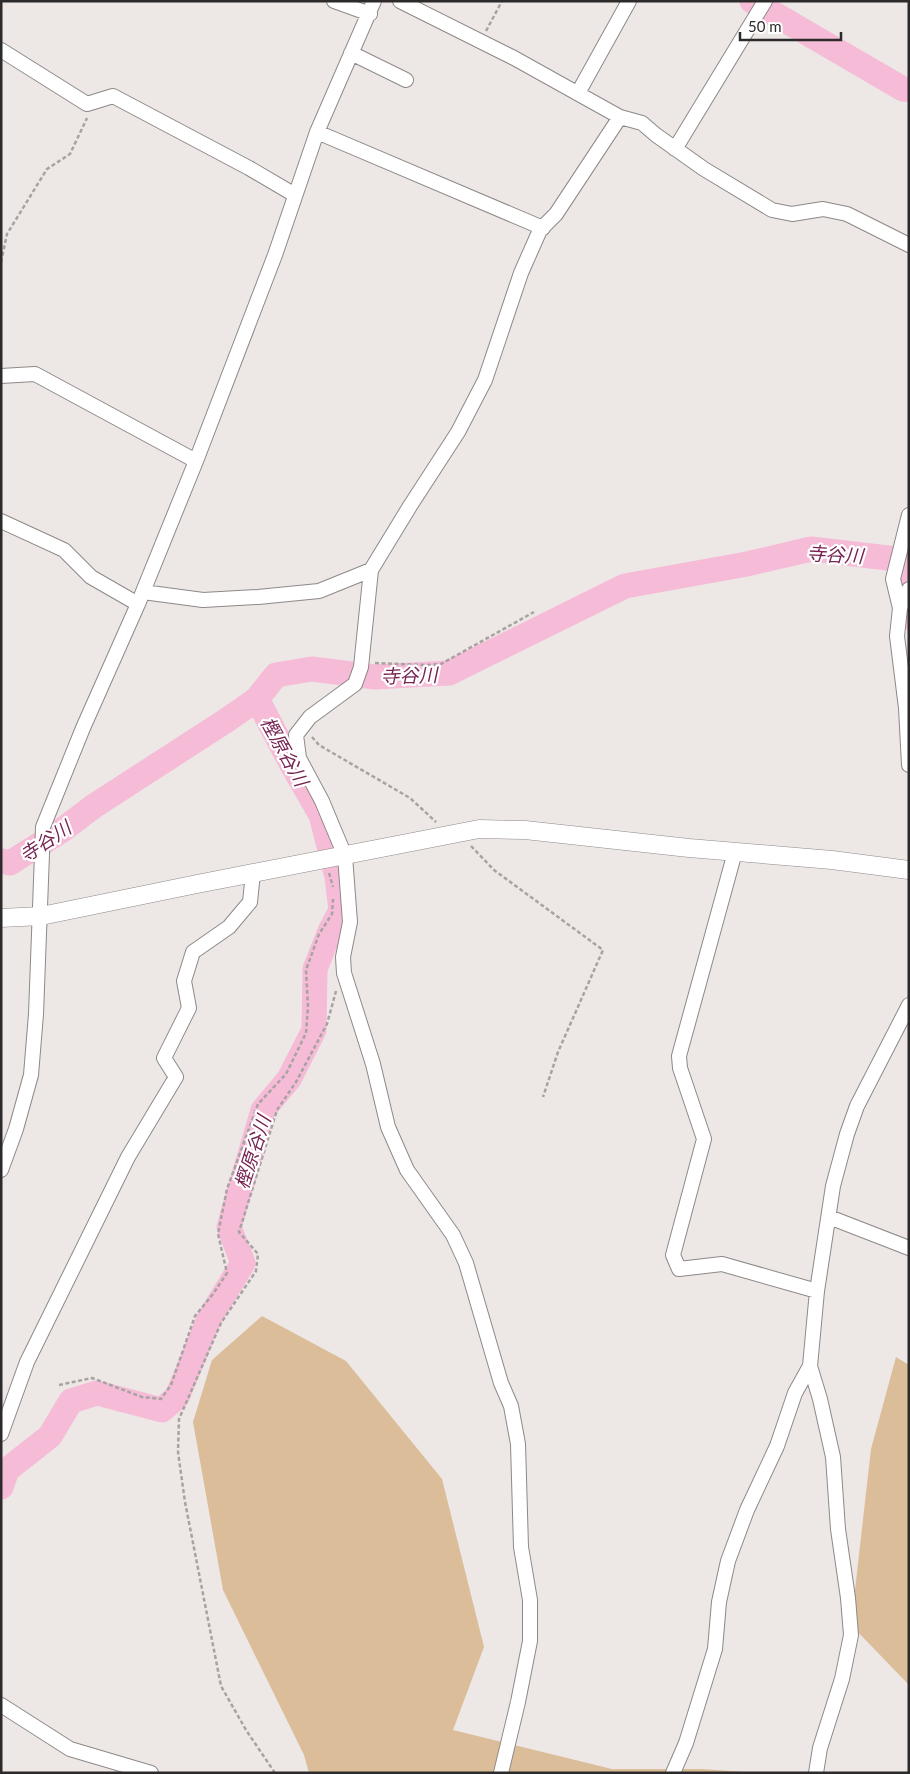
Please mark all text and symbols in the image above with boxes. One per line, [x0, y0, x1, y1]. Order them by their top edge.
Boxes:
scale bar [740, 10, 841, 42]
text: 50 m [748, 17, 782, 35]
water label: 寺谷川 [806, 541, 866, 567]
water label: 寺谷川 [380, 662, 440, 687]
water label: 樫原谷川 [257, 712, 314, 792]
water label: 寺谷川 [15, 814, 77, 866]
water label: 樫原谷川 [229, 1110, 275, 1192]

